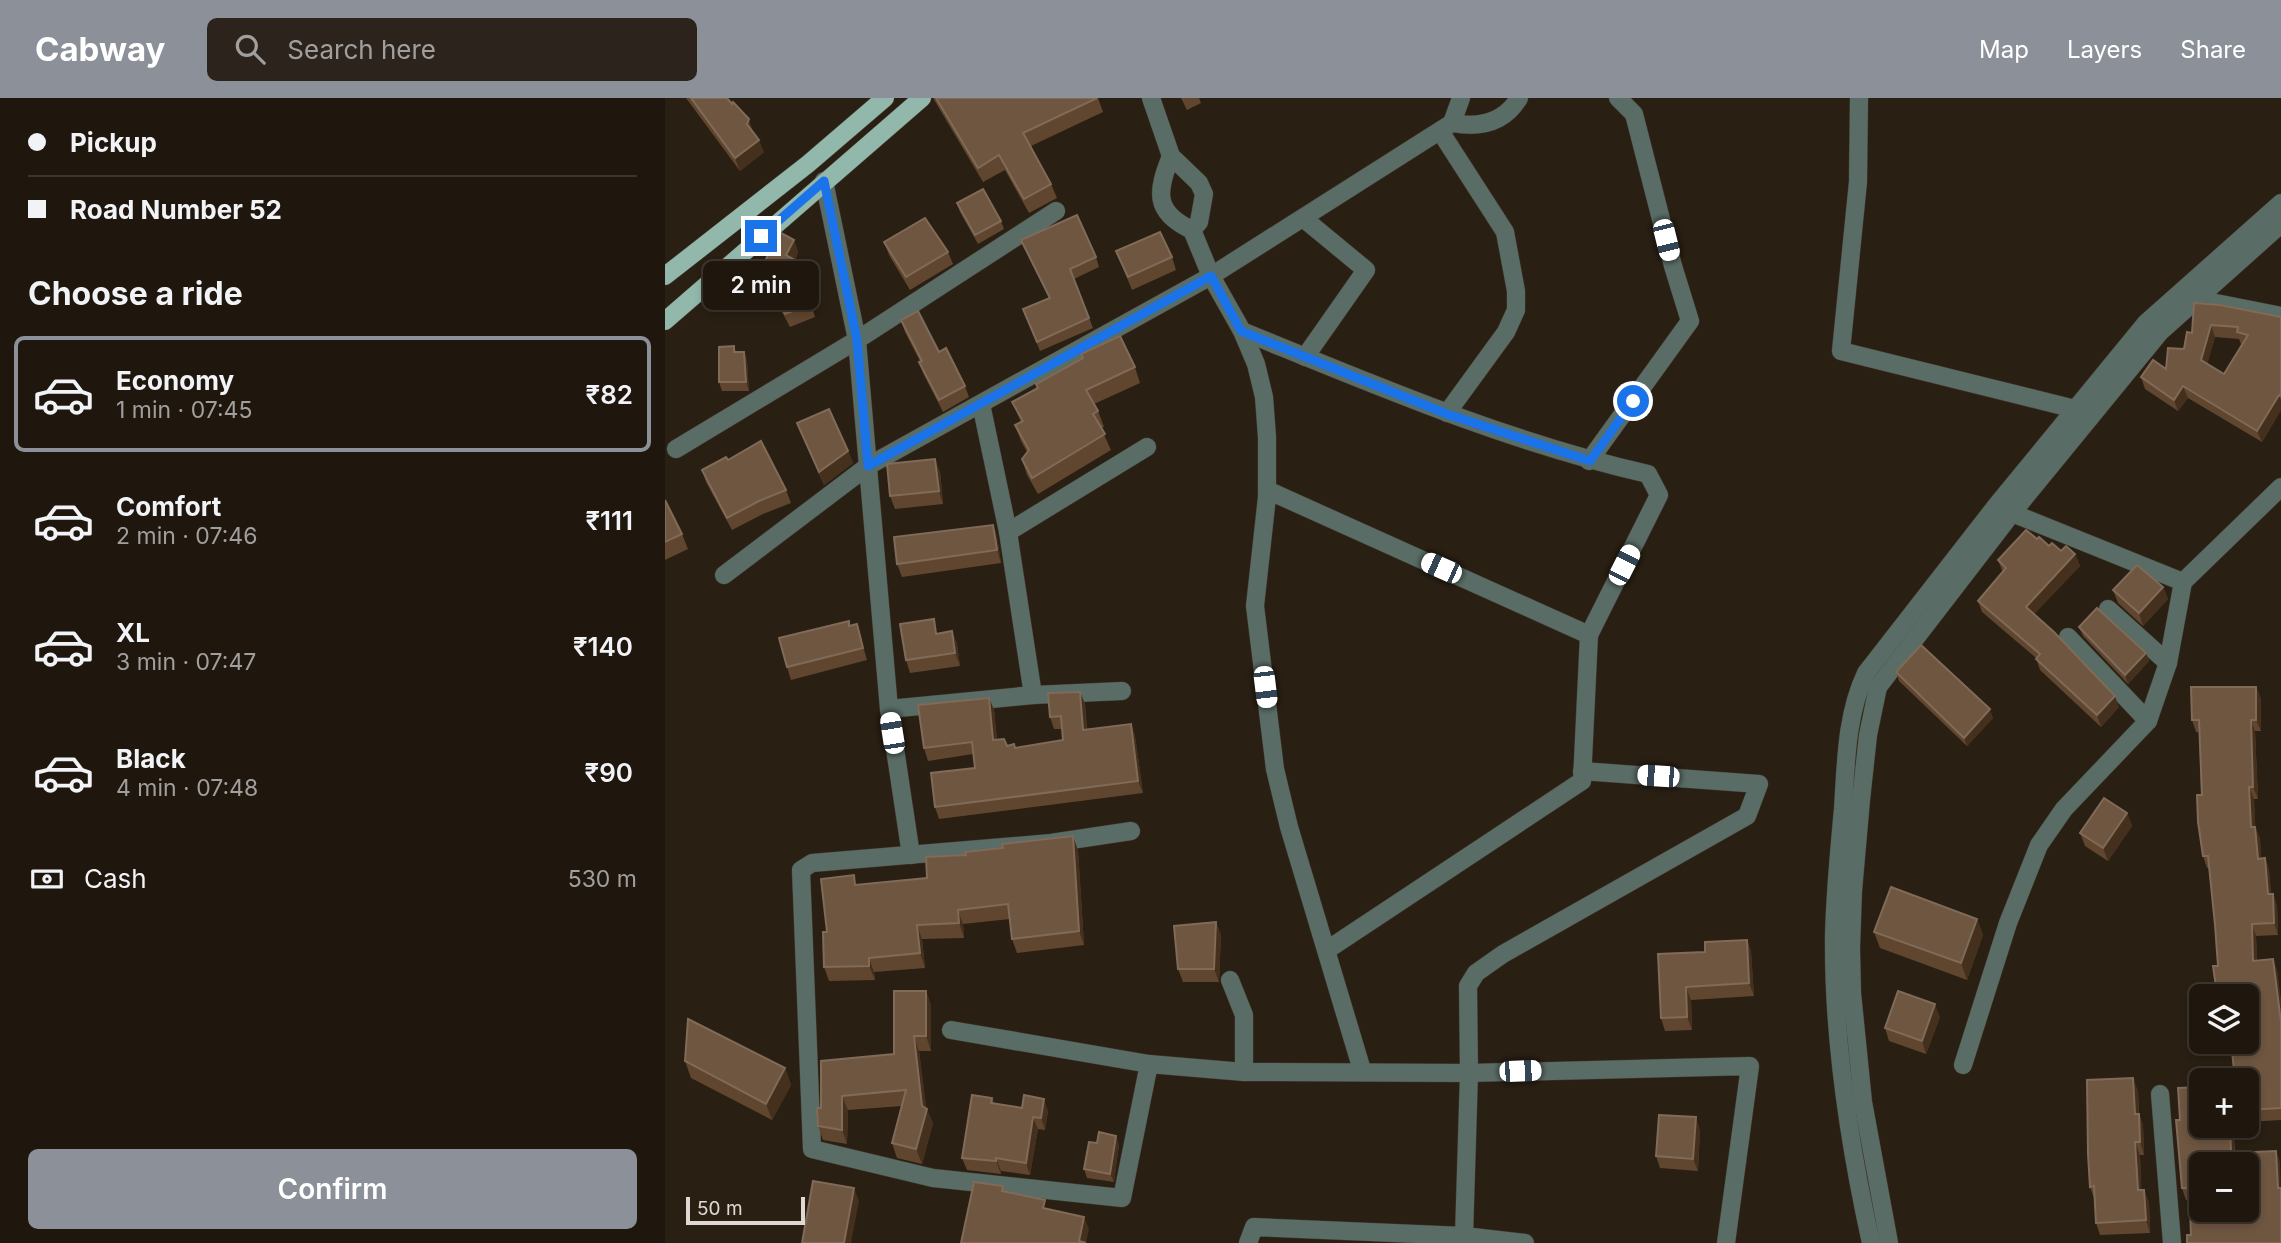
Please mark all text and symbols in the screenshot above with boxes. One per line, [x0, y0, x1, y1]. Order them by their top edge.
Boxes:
search box [207, 18, 697, 81]
text: Cabway [35, 29, 165, 69]
icon: search [231, 30, 269, 68]
text: Search here [287, 34, 436, 65]
text: Map [1979, 35, 2029, 64]
text: Layers [2067, 35, 2142, 64]
text: Share [2180, 35, 2246, 64]
text: Pickup [70, 127, 157, 158]
text: Road Number 52 [70, 194, 282, 225]
car [1651, 217, 1682, 263]
route end [745, 220, 777, 252]
callout: 2 min [703, 260, 819, 310]
text: 2 min [731, 271, 791, 299]
text: Choose a ride [28, 274, 243, 313]
icon: car [32, 363, 95, 426]
text: Economy [116, 365, 234, 396]
text: ₹82 [586, 379, 633, 410]
route start [1617, 385, 1649, 417]
text: 1 min · 07:45 [116, 396, 252, 424]
icon: car [32, 489, 95, 552]
text: Comfort [116, 491, 221, 522]
text: ₹111 [585, 505, 633, 536]
text: 2 min · 07:46 [116, 522, 257, 550]
car [1606, 542, 1643, 588]
car [1418, 550, 1465, 586]
icon: car [32, 615, 95, 678]
text: XL [116, 617, 150, 648]
text: ₹140 [573, 631, 633, 662]
text: 3 min · 07:47 [116, 648, 256, 676]
car [1253, 665, 1278, 709]
car [879, 711, 906, 755]
icon: car [32, 741, 95, 804]
text: Black [116, 743, 186, 774]
text: ₹90 [585, 757, 633, 788]
car [1637, 764, 1680, 788]
text: 4 min · 07:48 [116, 774, 258, 802]
icon: cash [28, 860, 66, 898]
text: Cash [84, 863, 147, 894]
text: 530 m [568, 865, 637, 893]
map controls [2189, 984, 2259, 1222]
button: layers [2189, 984, 2259, 1054]
car [1499, 1060, 1542, 1082]
button: + [2189, 1068, 2259, 1138]
button: Confirm [28, 1149, 637, 1229]
button: − [2189, 1152, 2259, 1222]
scale bar [686, 1194, 805, 1226]
text: 50 m [697, 1197, 743, 1220]

